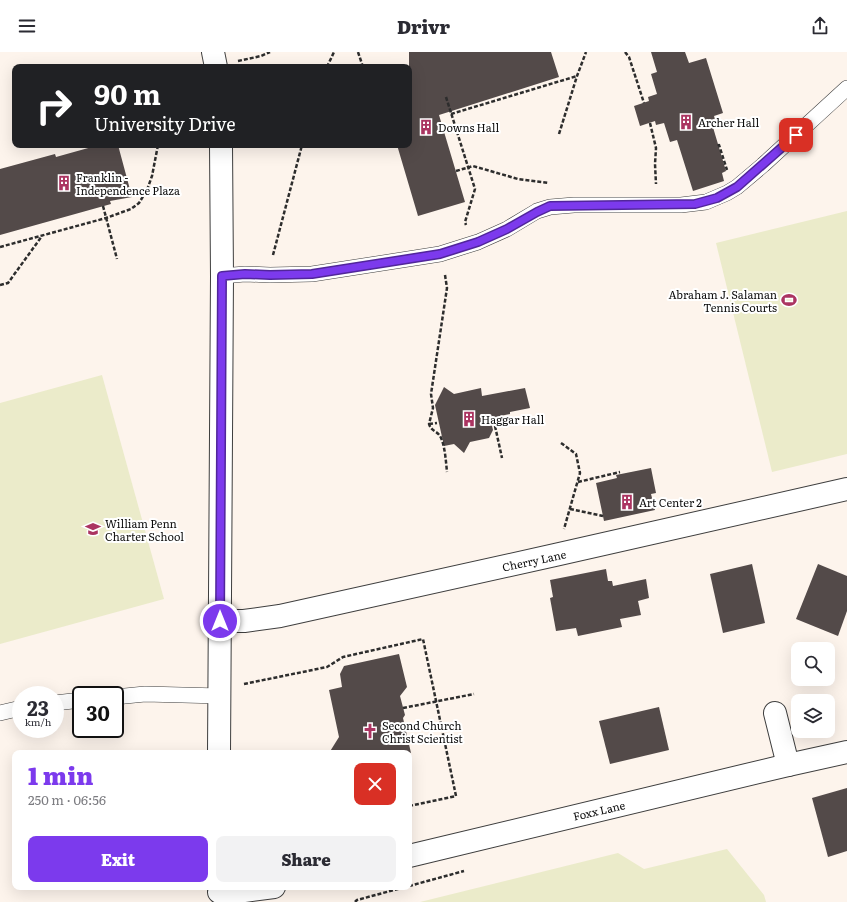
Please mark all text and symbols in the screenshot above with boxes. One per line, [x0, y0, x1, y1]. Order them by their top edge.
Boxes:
text: Drivr [397, 13, 450, 40]
icon: menu [16, 15, 38, 37]
icon: share [809, 15, 831, 37]
text: 90 m [94, 72, 161, 114]
icon: right [28, 80, 80, 132]
text: University Drive [94, 110, 236, 137]
building icon: Archer Hall [677, 113, 695, 131]
place label: Archer Hall [698, 114, 759, 130]
building icon: Downs Hall [417, 118, 435, 136]
pin [779, 118, 813, 152]
place label: Downs Hall [438, 119, 499, 135]
icon: arrive [785, 124, 807, 146]
place label: Franklin - Independence Plaza [76, 169, 180, 198]
building icon: Franklin - Independence Plaza [55, 174, 73, 192]
place label: Abraham J. Salaman Tennis Courts [668, 286, 777, 315]
sports icon: Abraham J. Salaman Tennis Courts [780, 291, 798, 309]
building icon: Haggar Hall [460, 410, 478, 428]
place label: Haggar Hall [481, 411, 544, 427]
building icon: Art Center 2 [618, 493, 636, 511]
place label: Art Center 2 [639, 494, 702, 510]
place label: William Penn Charter School [105, 515, 184, 544]
school or university icon: William Penn Charter School [84, 520, 102, 538]
street label: Cherry Lane [501, 545, 568, 575]
position arrow [199, 600, 241, 642]
map controls [791, 642, 835, 738]
button: search [791, 642, 835, 686]
speed limit sign: 30 [72, 686, 124, 738]
text: 23 [27, 692, 49, 722]
button: layers [791, 694, 835, 738]
text: km/h [25, 714, 51, 729]
place label: Second Church Christ Scientist [382, 717, 463, 746]
church icon: Second Church Christ Scientist [361, 722, 379, 740]
text: 1 min [28, 757, 93, 792]
button: close [354, 763, 396, 805]
text: 250 m · 06:56 [28, 790, 106, 809]
street label: Foxx Lane [571, 796, 627, 824]
button: Exit [28, 836, 208, 882]
button: Share [216, 836, 396, 882]

